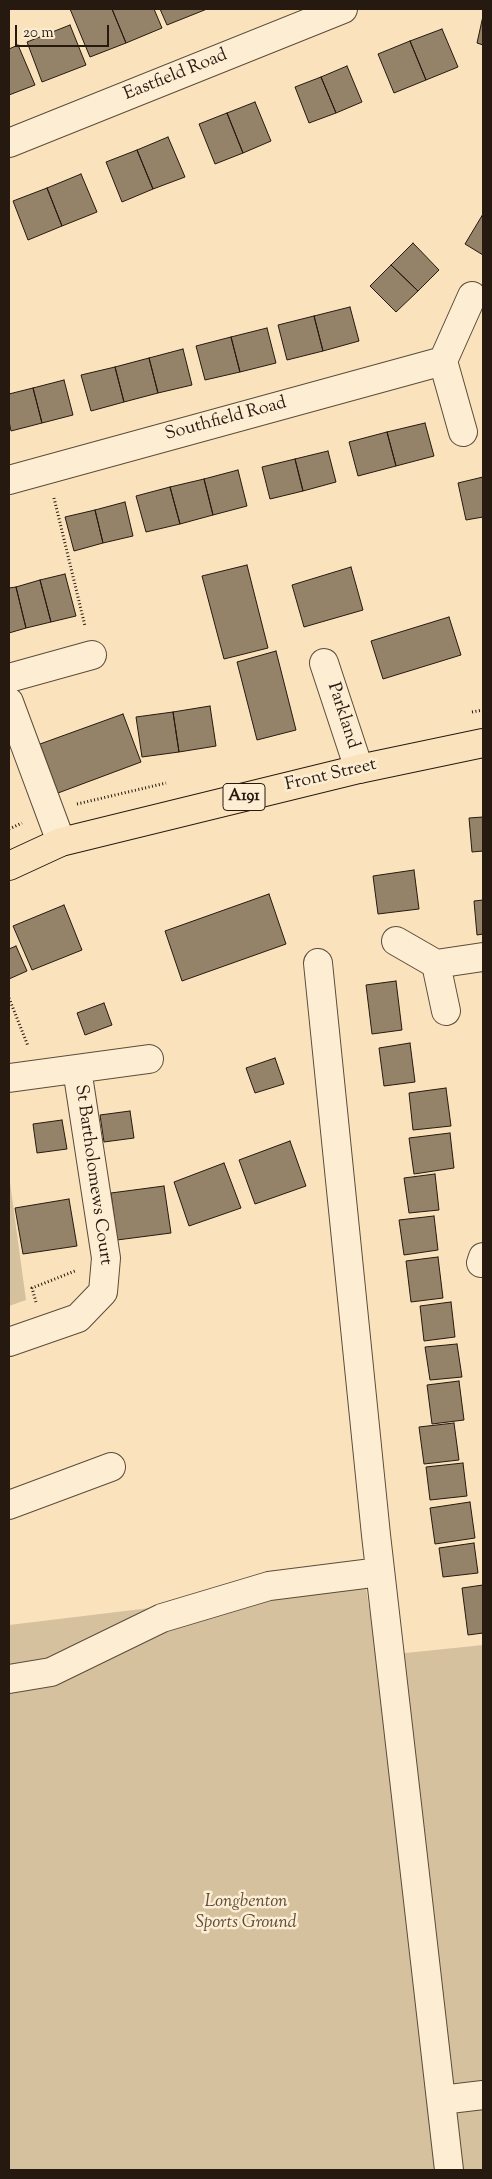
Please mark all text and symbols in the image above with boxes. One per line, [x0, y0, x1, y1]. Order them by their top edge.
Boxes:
scale bar [18, 15, 111, 47]
text: 20 m [23, 23, 54, 44]
street label: Eastfield Road [121, 45, 231, 107]
street label: Southfield Road [163, 393, 289, 447]
street label: Parkland [321, 680, 363, 752]
street label: Front Street [283, 755, 379, 797]
road number: A191 [223, 784, 265, 810]
street label: St Bartholomews Court [69, 1083, 115, 1267]
park label: Longbenton Sports Ground [195, 1892, 297, 1935]

